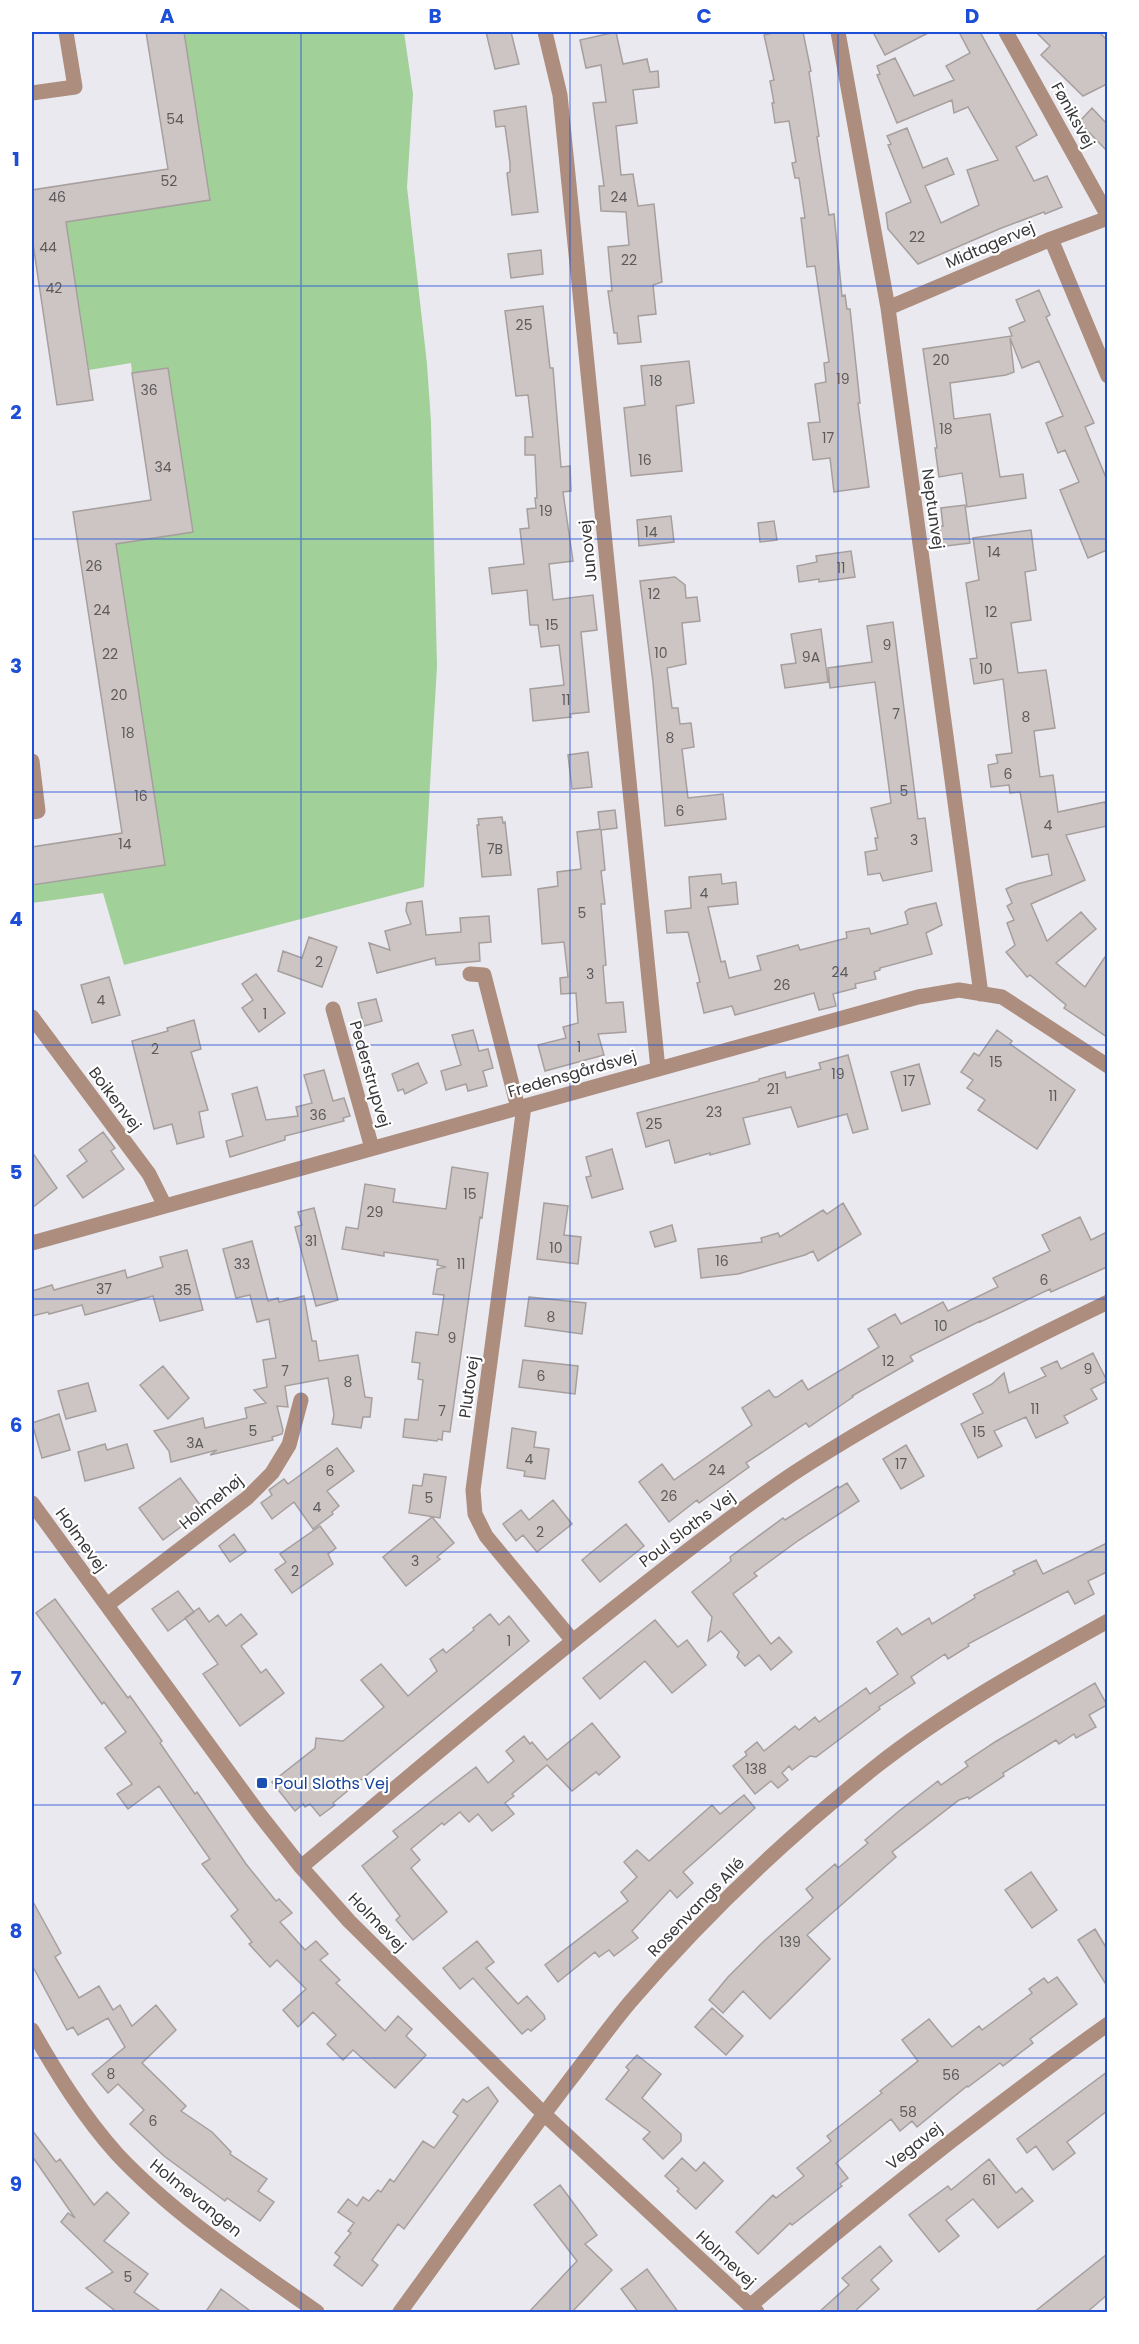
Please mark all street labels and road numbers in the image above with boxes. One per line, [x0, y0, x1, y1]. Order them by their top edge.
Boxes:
street label: Føniksvej [1046, 78, 1100, 152]
street label: Midtagervej [942, 216, 1038, 274]
street label: Neptunvej [916, 467, 950, 551]
street label: Junovej [573, 519, 603, 583]
street label: Pederstrupvej [344, 1018, 396, 1130]
street label: Fredensgårdsvej [505, 1045, 639, 1103]
street label: Boikenvej [83, 1062, 147, 1136]
street label: Plutovej [453, 1355, 485, 1419]
street label: Holmehøj [174, 1469, 248, 1535]
street label: Poul Sloths Vej [634, 1485, 740, 1573]
street label: Holmevej [50, 1503, 112, 1577]
street label: Rosenvangs Allé [642, 1852, 750, 1962]
street label: Holmevej [343, 1887, 411, 1957]
street label: Vegavej [881, 2117, 947, 2175]
street label: Holmevangen [145, 2154, 247, 2242]
street label: Holmevej [691, 2225, 761, 2293]

